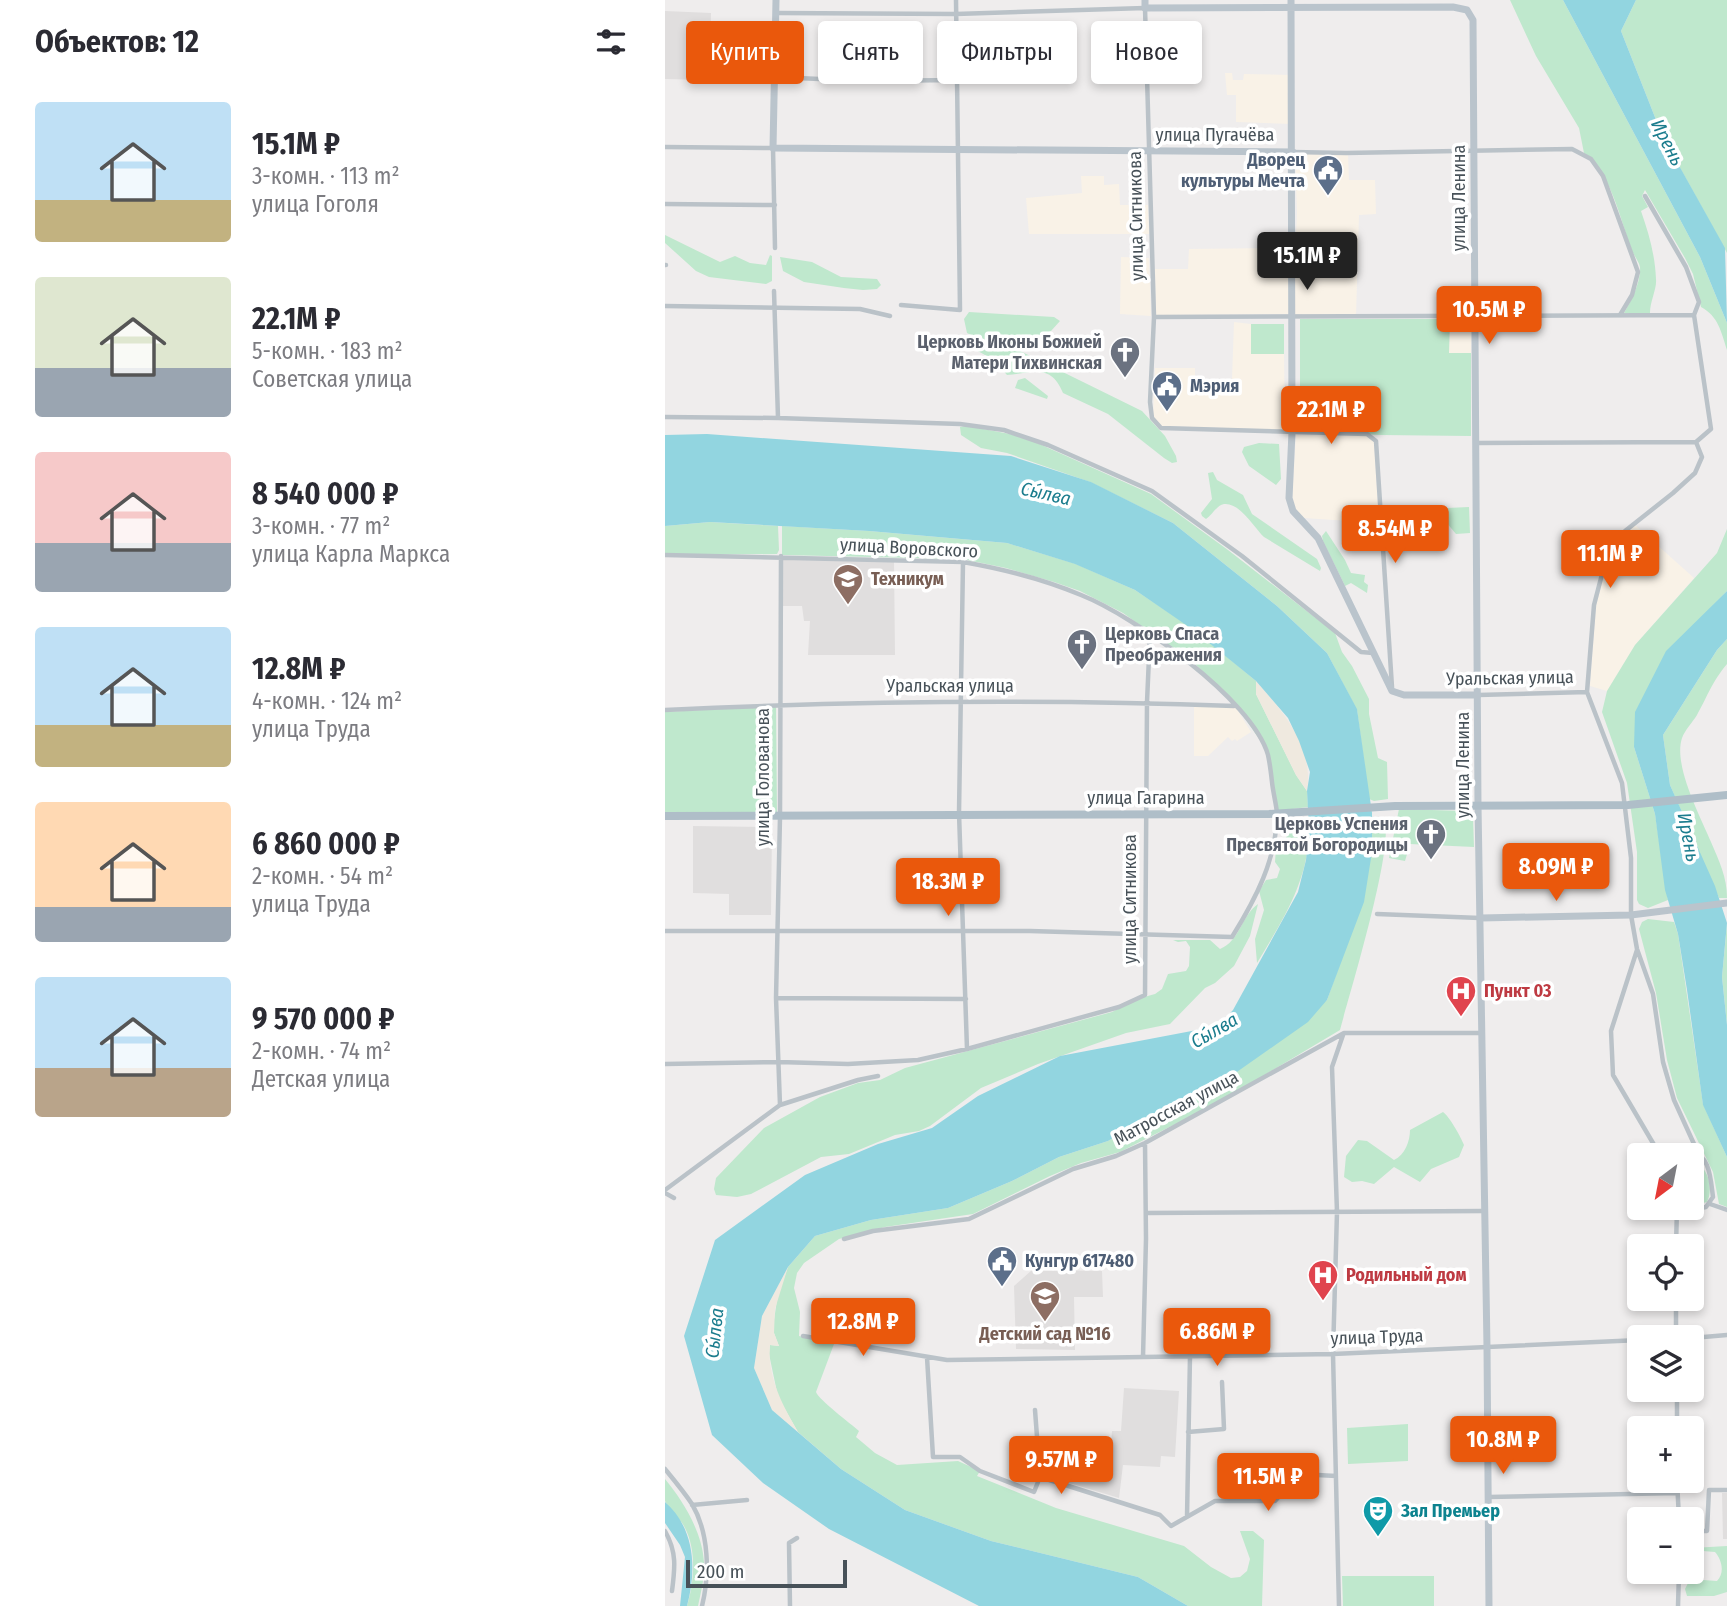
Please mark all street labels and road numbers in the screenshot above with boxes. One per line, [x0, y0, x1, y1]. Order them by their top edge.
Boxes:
street label: улица Пугачёва [1156, 124, 1275, 146]
street label: улица Ленина [1448, 145, 1470, 251]
street label: улица Ситникова [1124, 151, 1148, 281]
street label: улица Воровского [839, 533, 979, 563]
street label: Уральская улица [1445, 666, 1574, 690]
street label: Уральская улица [885, 675, 1014, 697]
street label: улица Голованова [752, 708, 774, 846]
street label: улица Ленина [1452, 712, 1474, 818]
street label: улица Гагарина [1087, 787, 1205, 809]
street label: улица Ситникова [1119, 834, 1141, 964]
street label: Матросская улица [1110, 1066, 1242, 1150]
street label: улица Труда [1330, 1324, 1424, 1350]

